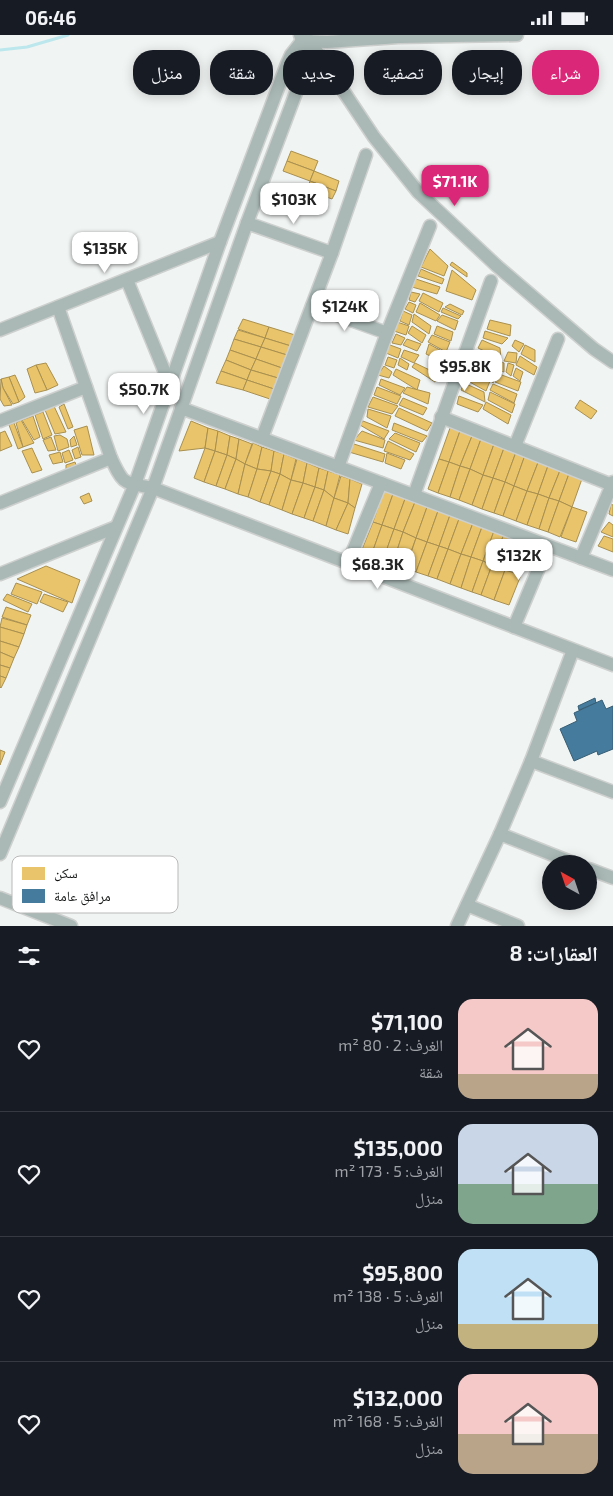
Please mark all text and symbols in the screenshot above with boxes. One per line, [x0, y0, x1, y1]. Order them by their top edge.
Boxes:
text: 06:46 [25, 6, 76, 29]
chip: منزل [133, 50, 200, 95]
chip: شقة [210, 50, 273, 95]
chip: جديد [283, 50, 354, 95]
chip: تصفية [364, 50, 442, 95]
chip: إيجار [452, 50, 522, 95]
chip: شراء [532, 50, 599, 95]
pin: $71.1K [414, 165, 496, 207]
text: $71.1K [433, 171, 477, 190]
pin: $103K [259, 183, 329, 225]
text: $103K [271, 189, 317, 208]
pin: $135K [70, 231, 140, 274]
text: $135K [83, 238, 127, 257]
pin: $124K [310, 289, 380, 332]
text: $124K [322, 296, 368, 315]
pin: $95.8K [424, 349, 506, 392]
text: $95.8K [439, 356, 491, 375]
pin: $50.7K [103, 373, 185, 415]
text: $50.7K [119, 379, 169, 398]
pin: $132K [484, 539, 554, 581]
text: $132K [497, 545, 541, 564]
pin: $68.3K [337, 547, 419, 590]
text: $68.3K [352, 554, 404, 573]
north arrow [542, 855, 598, 910]
map controls [542, 855, 597, 910]
legend [12, 856, 178, 913]
text: سكن [54, 864, 78, 882]
text: مرافق عامة [54, 887, 111, 906]
text: العقارات: 8 [510, 940, 598, 965]
icon: filters [15, 942, 43, 970]
text: $71,100 [371, 1009, 443, 1034]
icon: home [498, 1019, 558, 1079]
icon: heart [15, 1035, 43, 1063]
text: الغرف: 2 · 80 m² [338, 1035, 443, 1054]
text: شقة [419, 1062, 443, 1081]
text: $135,000 [353, 1135, 443, 1160]
icon: home [498, 1144, 558, 1204]
icon: heart [15, 1160, 43, 1188]
text: الغرف: 5 · 173 m² [335, 1161, 443, 1180]
text: منزل [415, 1188, 443, 1207]
text: $95,800 [362, 1260, 443, 1285]
icon: home [498, 1269, 558, 1329]
icon: heart [15, 1285, 43, 1313]
text: الغرف: 5 · 138 m² [333, 1286, 443, 1305]
text: منزل [415, 1313, 443, 1332]
text: $132,000 [353, 1385, 443, 1410]
icon: home [498, 1394, 558, 1454]
icon: heart [15, 1410, 43, 1438]
text: الغرف: 5 · 168 m² [333, 1411, 443, 1430]
text: منزل [415, 1438, 443, 1457]

